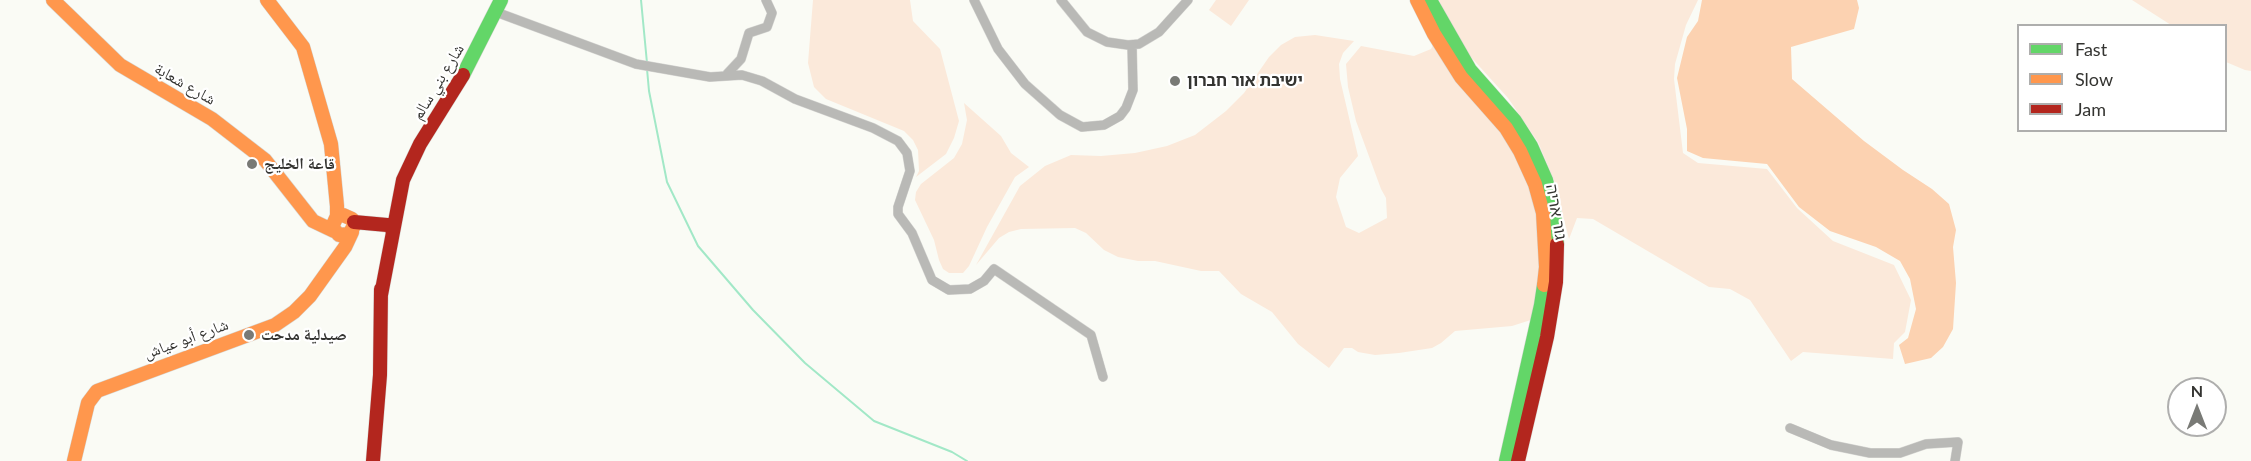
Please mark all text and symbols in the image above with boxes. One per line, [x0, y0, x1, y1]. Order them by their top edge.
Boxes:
legend [2017, 24, 2227, 132]
text: Fast [2075, 38, 2107, 60]
street label: شارع بني سالم [408, 41, 468, 123]
street label: شارع شعابة [151, 59, 219, 109]
text: Slow [2075, 68, 2113, 90]
place label: ישיבת אור חברון [1187, 71, 1303, 91]
marker: ישיבת אור חברון [1168, 74, 1182, 88]
text: Jam [2075, 98, 2106, 120]
place label: قاعة الخليج [264, 154, 335, 174]
marker: قاعة الخليج [245, 157, 259, 171]
street label: גור אריה [1542, 183, 1570, 241]
street label: شارع أبو عياش [141, 315, 231, 363]
place label: صيدلية مدحت [261, 325, 347, 345]
marker: صيدلية مدحت [242, 328, 256, 342]
north arrow [2167, 377, 2227, 437]
text: N [2191, 381, 2203, 400]

